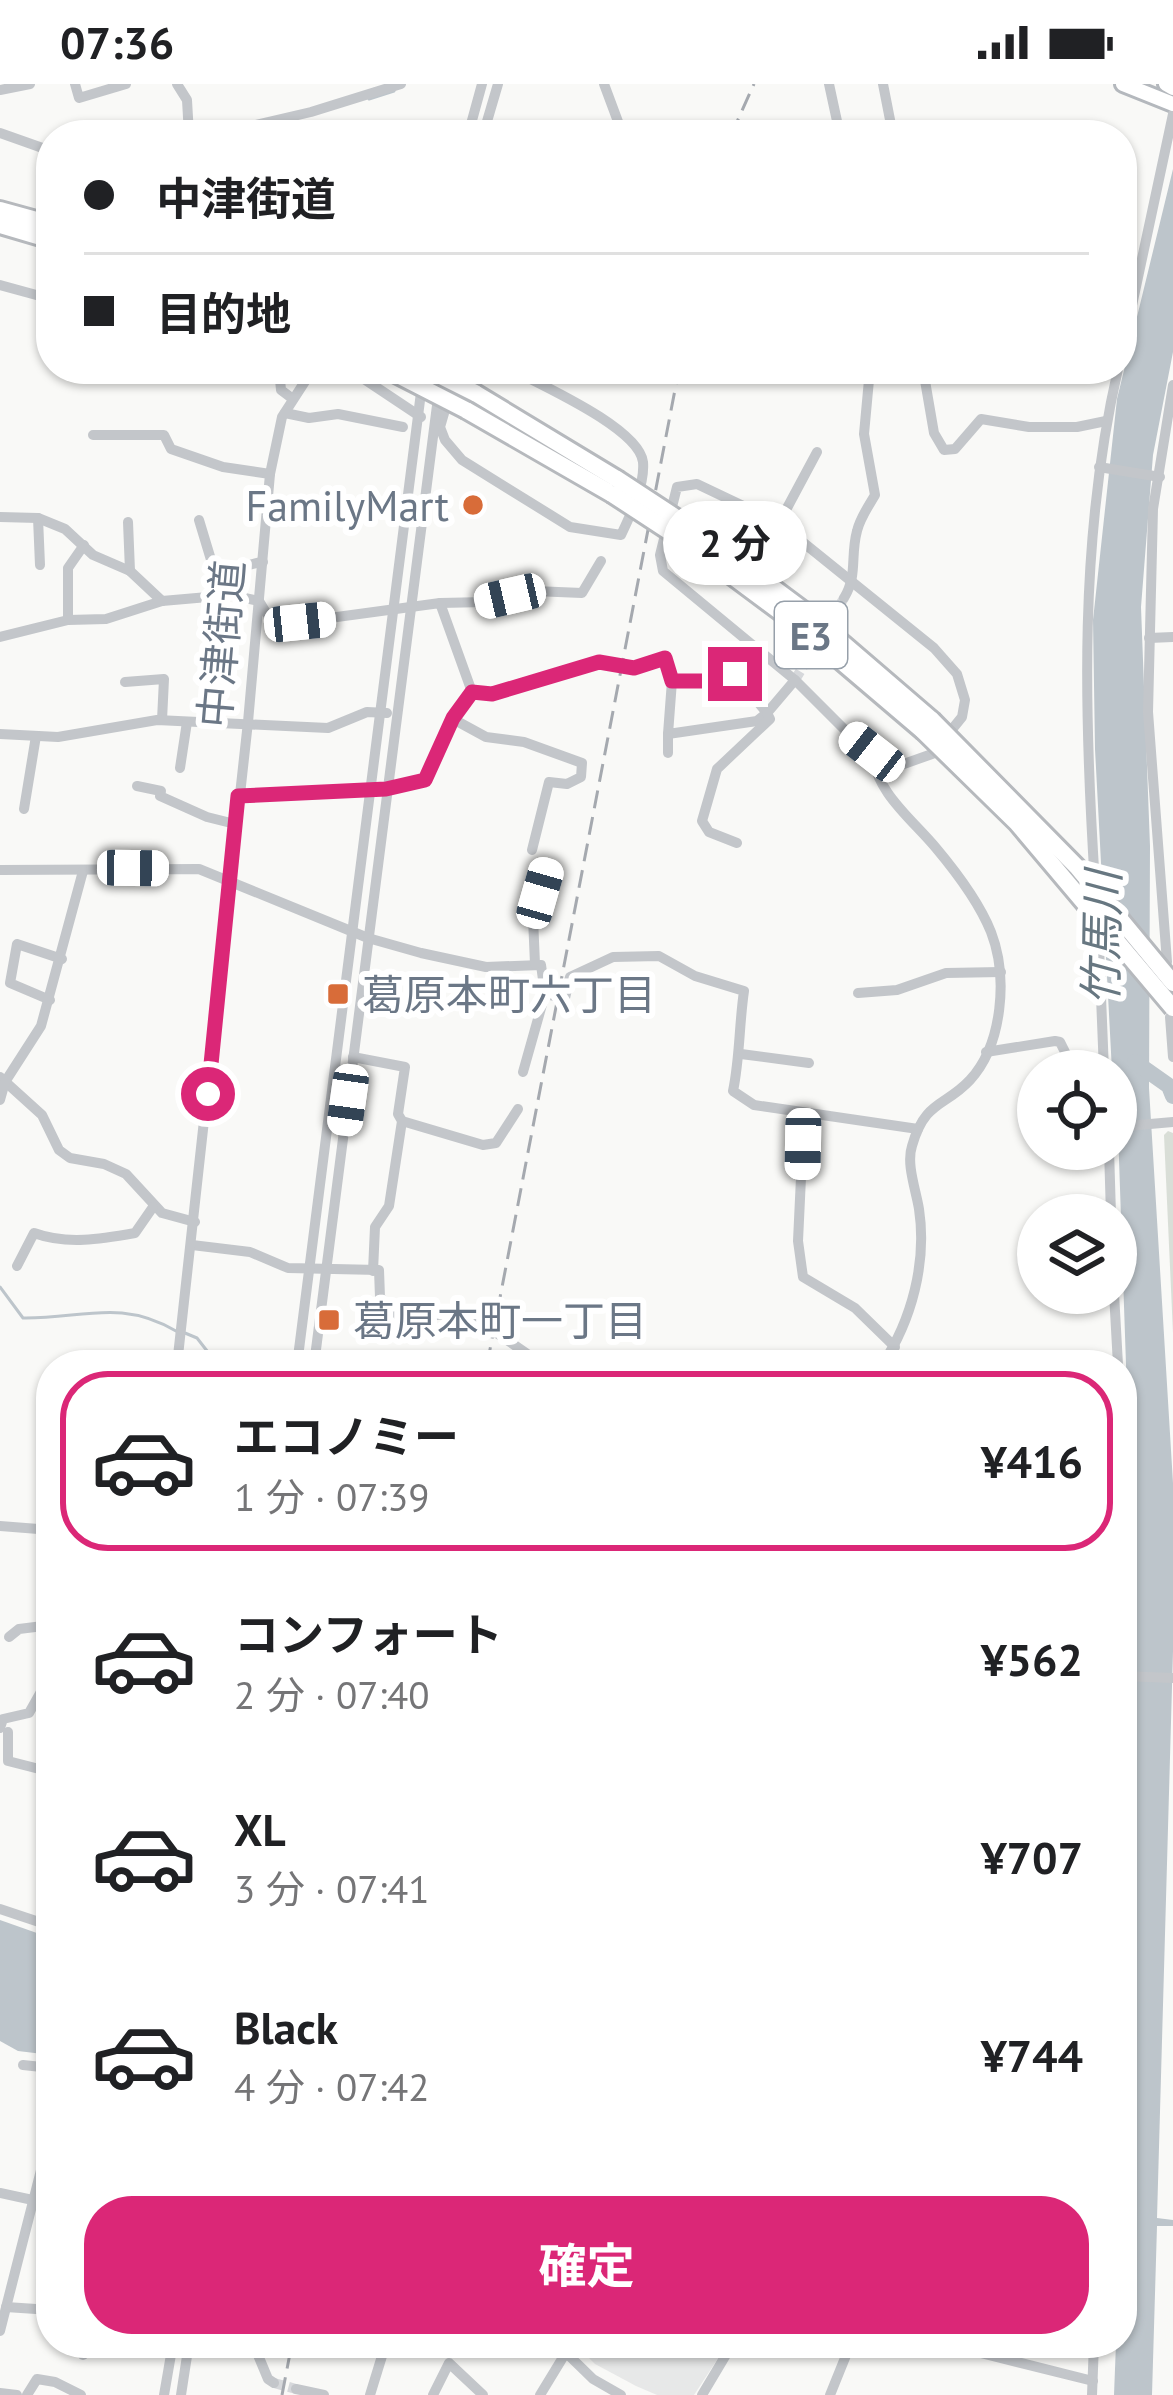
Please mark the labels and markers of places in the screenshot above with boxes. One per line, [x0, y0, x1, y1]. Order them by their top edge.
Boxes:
place label: FamilyMart [245, 478, 449, 533]
marker: FamilyMart [460, 492, 486, 518]
place label: 葛原本町六丁目 [362, 967, 656, 1022]
marker: 葛原本町六丁目 [325, 981, 351, 1007]
place label: 葛原本町一丁目 [353, 1293, 647, 1348]
marker: 葛原本町一丁目 [316, 1307, 342, 1333]

